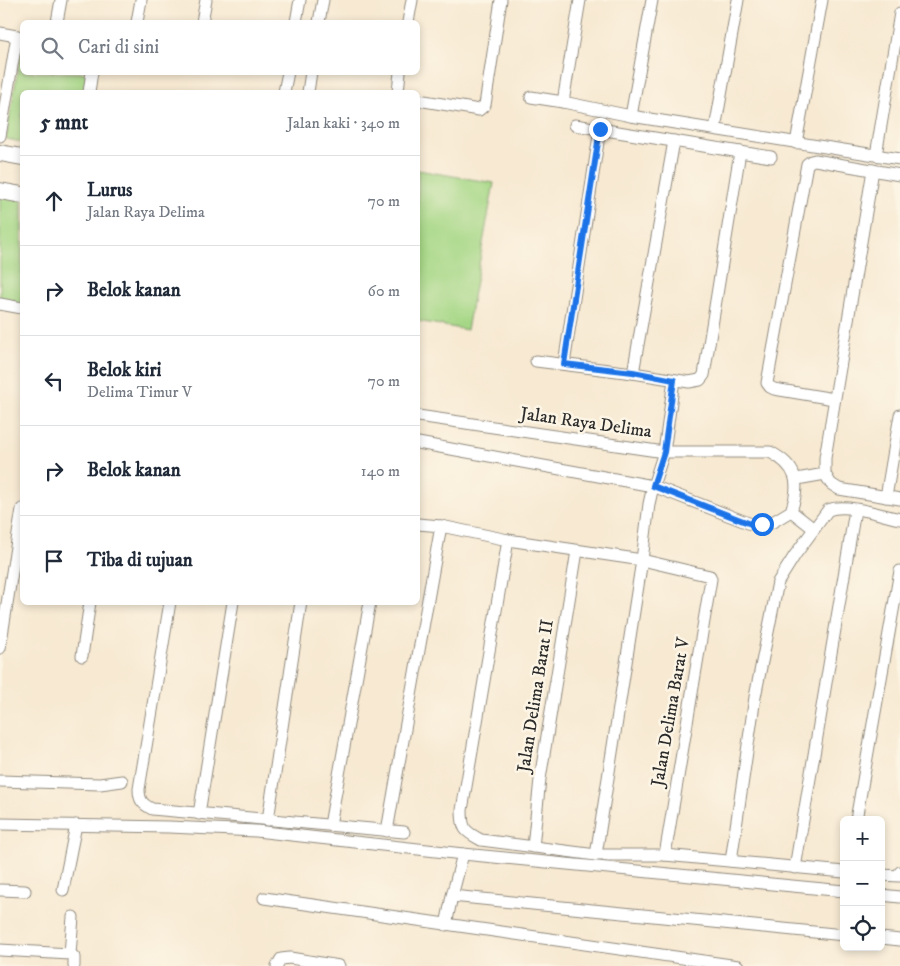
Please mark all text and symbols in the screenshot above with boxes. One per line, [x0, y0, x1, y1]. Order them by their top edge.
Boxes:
search box [20, 20, 420, 75]
icon: search [38, 34, 66, 62]
text: Cari di sini [78, 36, 159, 59]
text: 5 mnt [40, 110, 88, 136]
text: Jalan kaki · 340 m [287, 113, 400, 133]
route end [589, 118, 612, 141]
text: Lurus [87, 179, 132, 202]
icon: ahead [40, 187, 68, 215]
text: 70 m [368, 191, 400, 211]
text: Jalan Raya Delima [87, 202, 205, 222]
icon: right [40, 277, 68, 305]
text: Belok kanan [87, 279, 181, 302]
text: 60 m [368, 281, 400, 301]
text: Belok kiri [87, 359, 161, 382]
icon: left [40, 367, 68, 395]
text: 70 m [368, 371, 400, 391]
text: Delima Timur V [87, 382, 192, 402]
street label: Jalan Raya Delima [517, 403, 653, 443]
icon: right [40, 457, 68, 485]
text: Belok kanan [87, 459, 181, 482]
text: 140 m [361, 461, 400, 481]
route start [751, 513, 774, 536]
icon: arrive [40, 547, 68, 575]
text: Tiba di tujuan [87, 549, 193, 572]
street label: Jalan Delima Barat II [513, 618, 559, 776]
street label: Jalan Delima Barat V [647, 635, 695, 790]
map controls [840, 816, 885, 951]
button: + [840, 816, 885, 861]
button: − [840, 861, 885, 906]
button: locate [840, 906, 885, 951]

